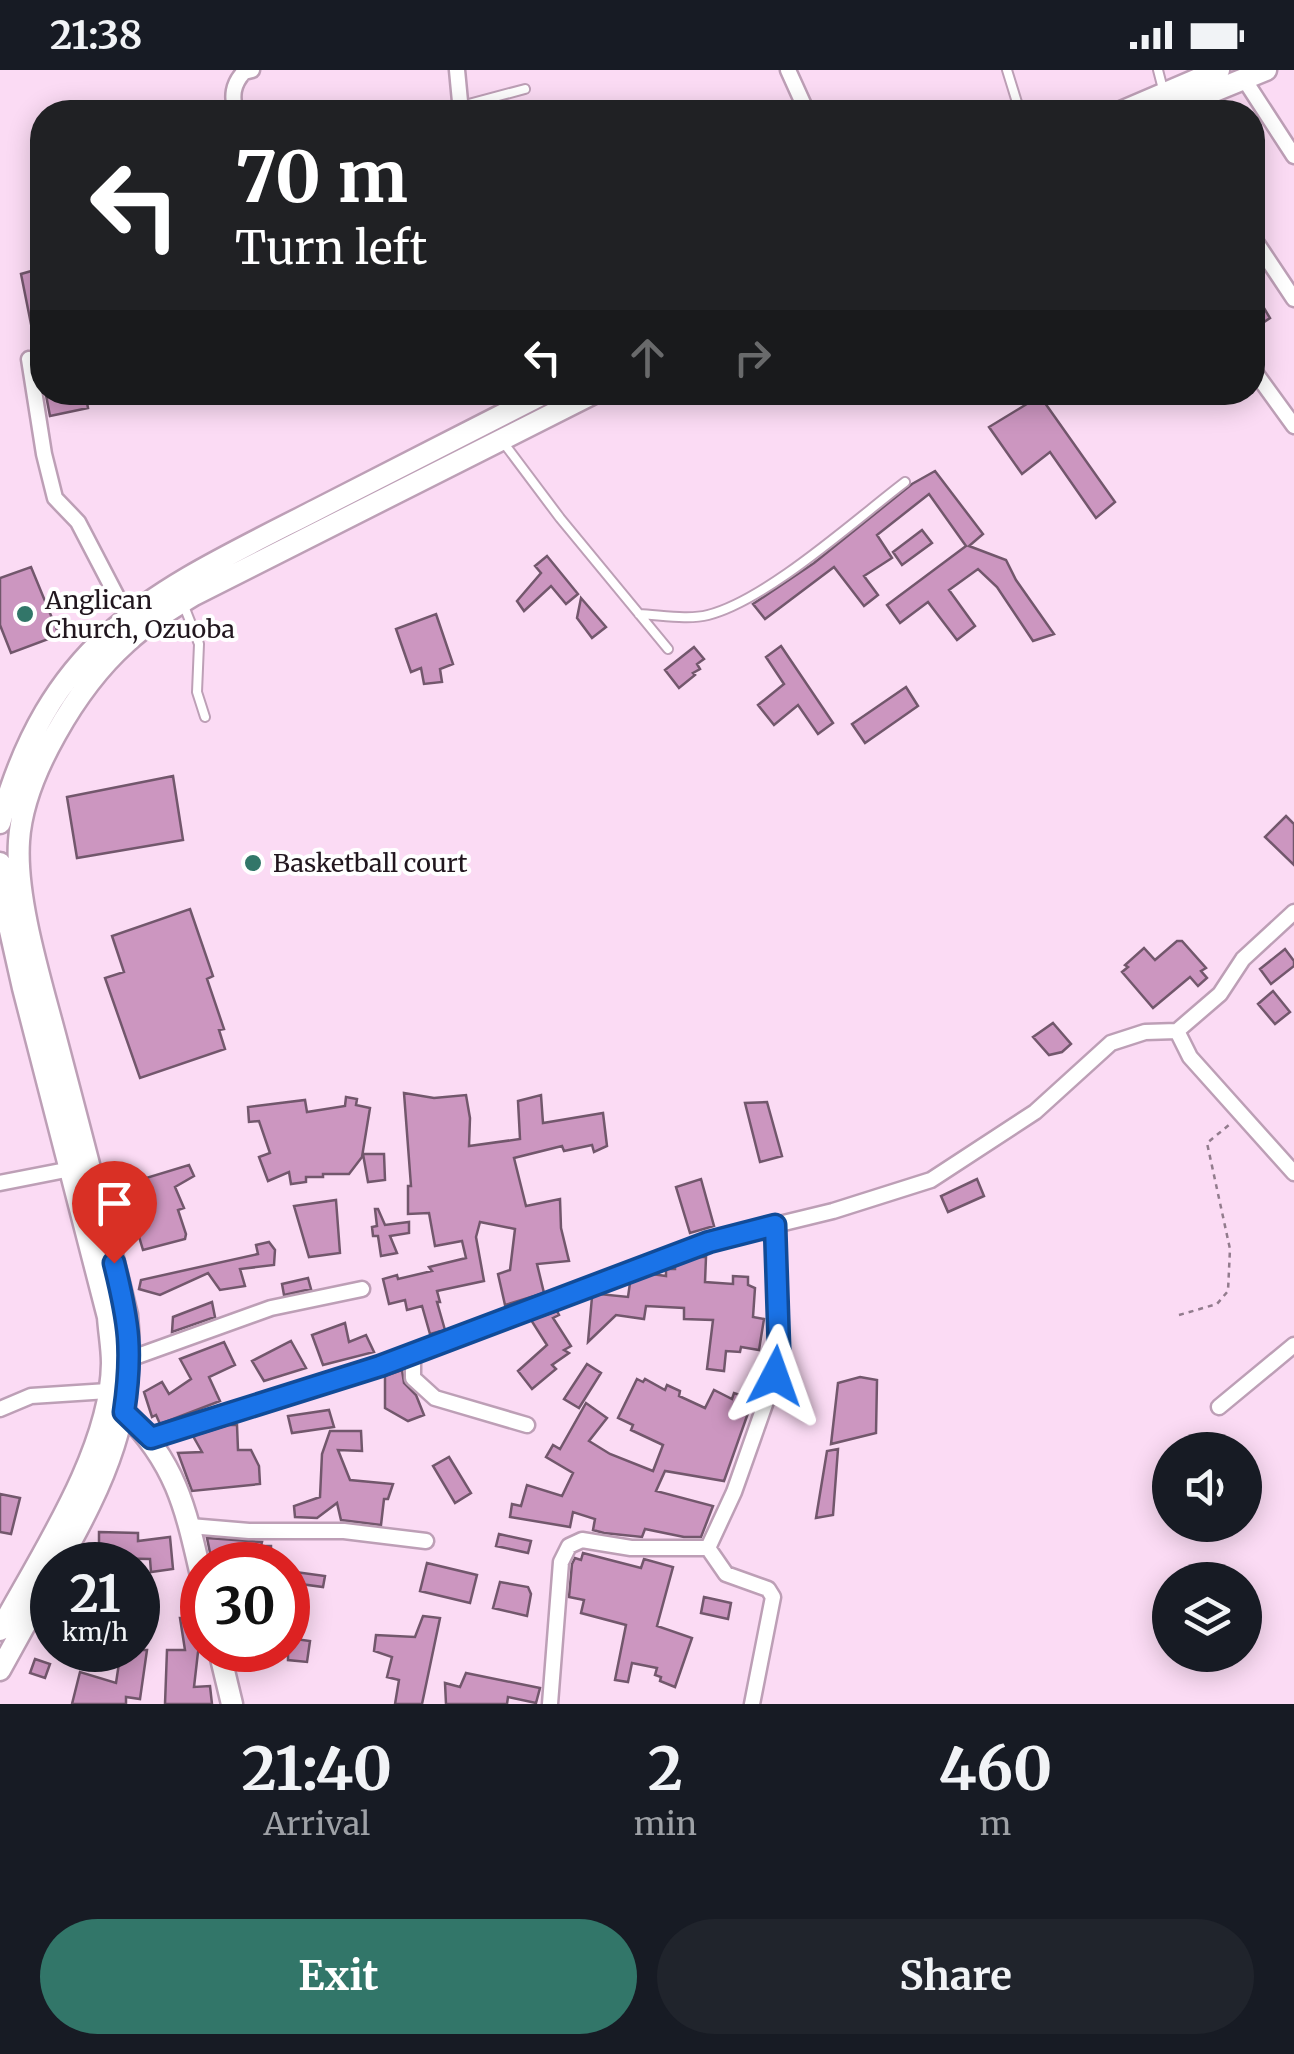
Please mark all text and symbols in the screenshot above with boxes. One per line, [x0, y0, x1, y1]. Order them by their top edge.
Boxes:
text: 21:38 [50, 12, 142, 59]
text: 70 m [235, 133, 408, 221]
icon: left [70, 140, 200, 270]
text: Turn left [235, 220, 427, 276]
icon: left [515, 330, 570, 385]
icon: ahead [620, 330, 675, 385]
icon: right [725, 330, 780, 385]
place label: Anglican Church, Ozuoba [44, 584, 235, 645]
marker: Anglican Church, Ozuoba [14, 603, 36, 625]
place label: Basketball court [273, 847, 468, 879]
marker: Basketball court [242, 852, 264, 874]
pin [72, 1161, 157, 1264]
icon: arrive [87, 1176, 142, 1231]
position arrow [723, 1324, 827, 1428]
map controls [1152, 1432, 1262, 1672]
button: sound [1152, 1432, 1262, 1542]
speed limit sign: 30 [180, 1542, 310, 1672]
button: layers [1152, 1562, 1262, 1672]
text: 21 [69, 1563, 121, 1626]
text: km/h [62, 1616, 128, 1648]
text: 21:40 [241, 1731, 392, 1806]
text: 2 [648, 1731, 683, 1806]
text: 460 [938, 1731, 1053, 1806]
text: Arrival [263, 1804, 370, 1844]
text: min [634, 1804, 697, 1844]
text: m [980, 1804, 1011, 1844]
button: Exit [40, 1919, 637, 2034]
button: Share [657, 1919, 1254, 2034]

